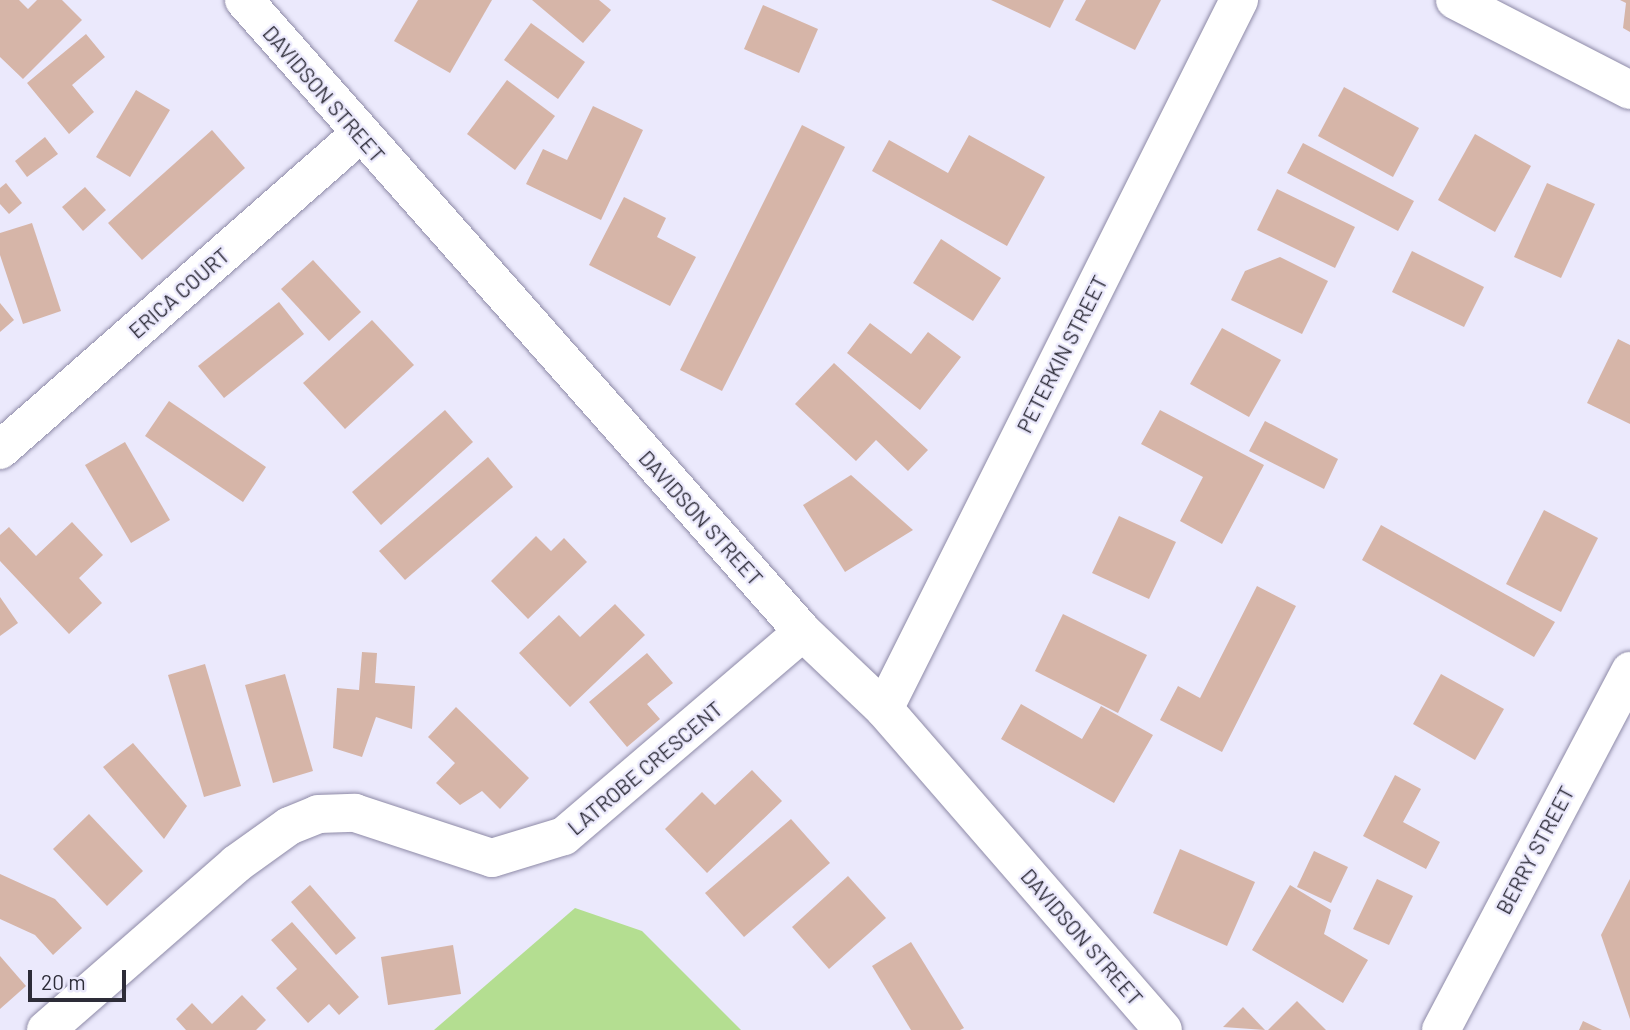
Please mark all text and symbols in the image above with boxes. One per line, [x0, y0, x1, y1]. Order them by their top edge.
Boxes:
street label: DAVIDSON STREET [258, 21, 390, 167]
street label: ERICA COURT [124, 243, 234, 343]
street label: PETERKIN STREET [1011, 271, 1113, 437]
street label: DAVIDSON STREET [634, 445, 768, 591]
street label: LATROBE CRESCENT [562, 696, 728, 840]
street label: BERRY STREET [1491, 782, 1579, 918]
street label: DAVIDSON STREET [1016, 864, 1148, 1010]
scale bar [32, 956, 130, 1000]
text: 20 m [41, 969, 86, 994]

